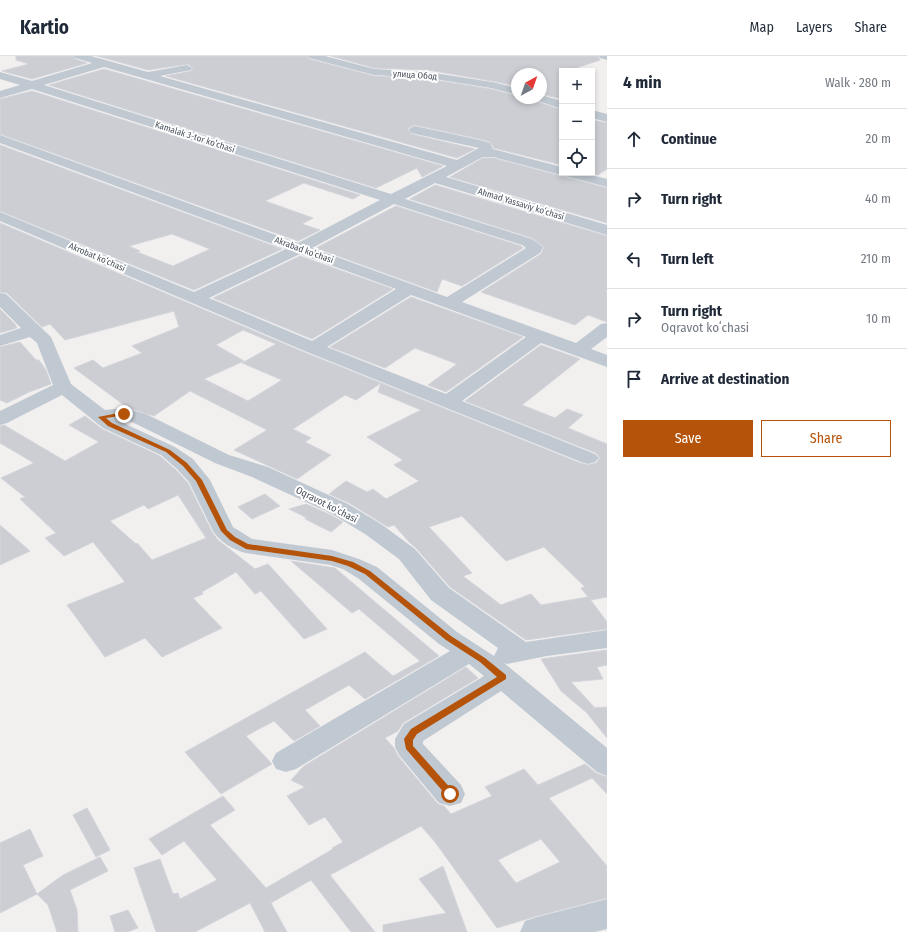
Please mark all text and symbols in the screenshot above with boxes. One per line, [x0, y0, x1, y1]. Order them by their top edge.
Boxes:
text: Kartio [20, 16, 69, 39]
text: Map [750, 19, 774, 36]
text: Layers [796, 19, 832, 36]
text: Share [854, 19, 887, 36]
street label: улица Обод [393, 68, 438, 82]
north arrow [511, 68, 547, 104]
map controls [559, 68, 595, 176]
button: + [559, 68, 595, 104]
text: 4 min [623, 72, 662, 93]
text: Walk · 280 m [825, 75, 891, 90]
button: − [559, 104, 595, 140]
street label: Kamalak 3-tor koʻchasi [154, 119, 236, 155]
icon: ahead [623, 128, 645, 150]
text: Continue [661, 130, 717, 148]
text: 20 m [865, 131, 891, 146]
button: locate [559, 140, 595, 176]
street label: Ahmad Yassaviy koʻchasi [477, 186, 565, 222]
icon: right [623, 188, 645, 210]
text: Turn right [661, 190, 722, 208]
text: 40 m [865, 191, 891, 206]
street label: Akrabad koʻchasi [273, 235, 335, 265]
street label: Akrobat koʻchasi [67, 241, 127, 273]
icon: left [623, 248, 645, 270]
text: Turn left [661, 250, 714, 268]
text: 210 m [861, 251, 891, 266]
text: Turn right [661, 302, 722, 320]
icon: right [623, 308, 645, 330]
text: 10 m [866, 311, 891, 326]
text: Oqravot koʻchasi [661, 320, 749, 335]
icon: arrive [623, 368, 645, 390]
text: Arrive at destination [661, 370, 789, 388]
route end [115, 405, 133, 423]
button: Save [623, 420, 753, 457]
button: Share [761, 420, 891, 457]
street label: Oqravot koʻchasi [294, 483, 360, 526]
route start [441, 785, 459, 803]

